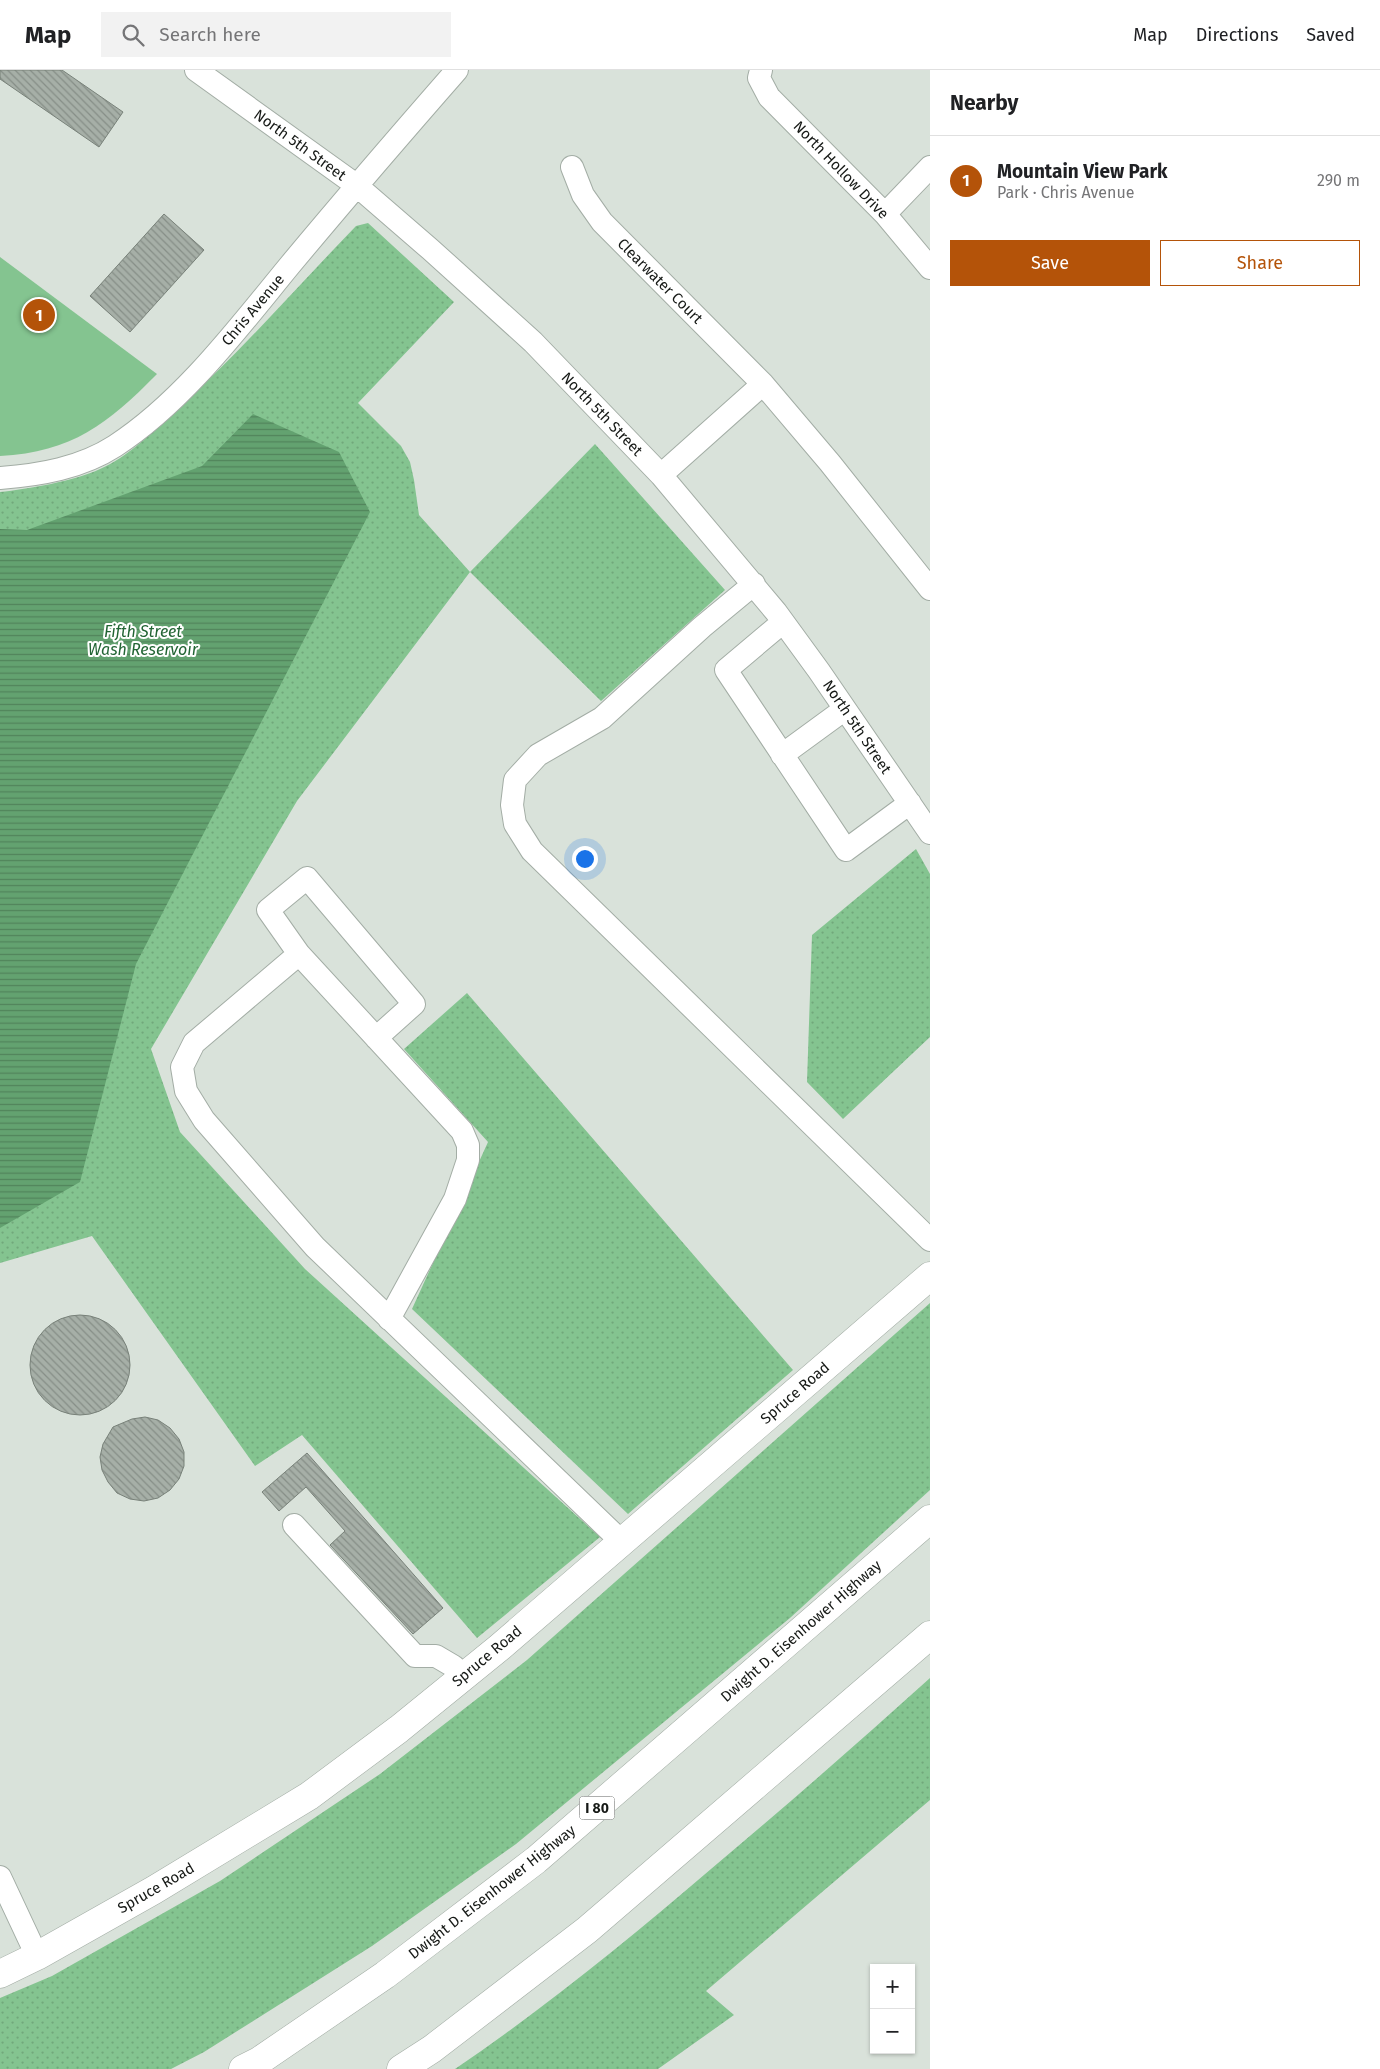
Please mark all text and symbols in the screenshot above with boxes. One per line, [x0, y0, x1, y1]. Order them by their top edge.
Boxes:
search box [101, 12, 451, 57]
text: Map [25, 21, 71, 49]
icon: search [119, 21, 147, 49]
text: Search here [159, 23, 261, 46]
text: Map [1133, 24, 1168, 46]
text: Directions [1196, 24, 1278, 46]
text: Saved [1306, 24, 1355, 46]
text: Nearby [950, 90, 1018, 116]
street label: North 5th Street [251, 106, 350, 185]
street label: North Hollow Drive [790, 117, 892, 223]
text: Mountain View Park [997, 160, 1168, 183]
text: 1 [962, 171, 970, 190]
text: 290 m [1317, 171, 1360, 190]
text: Park · Chris Avenue [997, 183, 1135, 202]
street label: Clearwater Court [614, 235, 707, 328]
button: Save [950, 240, 1150, 286]
button: Share [1160, 240, 1360, 286]
street label: Chris Avenue [218, 271, 288, 349]
pin: 1 [23, 296, 55, 334]
street label: North 5th Street [558, 368, 647, 460]
water label: Fifth Street Wash Reservoir [88, 622, 199, 659]
street label: North 5th Street [819, 677, 895, 778]
your location [572, 846, 598, 872]
street label: Spruce Road [757, 1358, 833, 1428]
street label: Dwight D. Eisenhower Highway [717, 1556, 885, 1706]
street label: Spruce Road [449, 1622, 525, 1690]
road number: I 80 [580, 1796, 614, 1820]
street label: Dwight D. Eisenhower Highway [405, 1821, 580, 1963]
street label: Spruce Road [115, 1859, 197, 1917]
map controls [870, 1964, 915, 2054]
button: + [870, 1964, 915, 2009]
button: − [870, 2009, 915, 2054]

